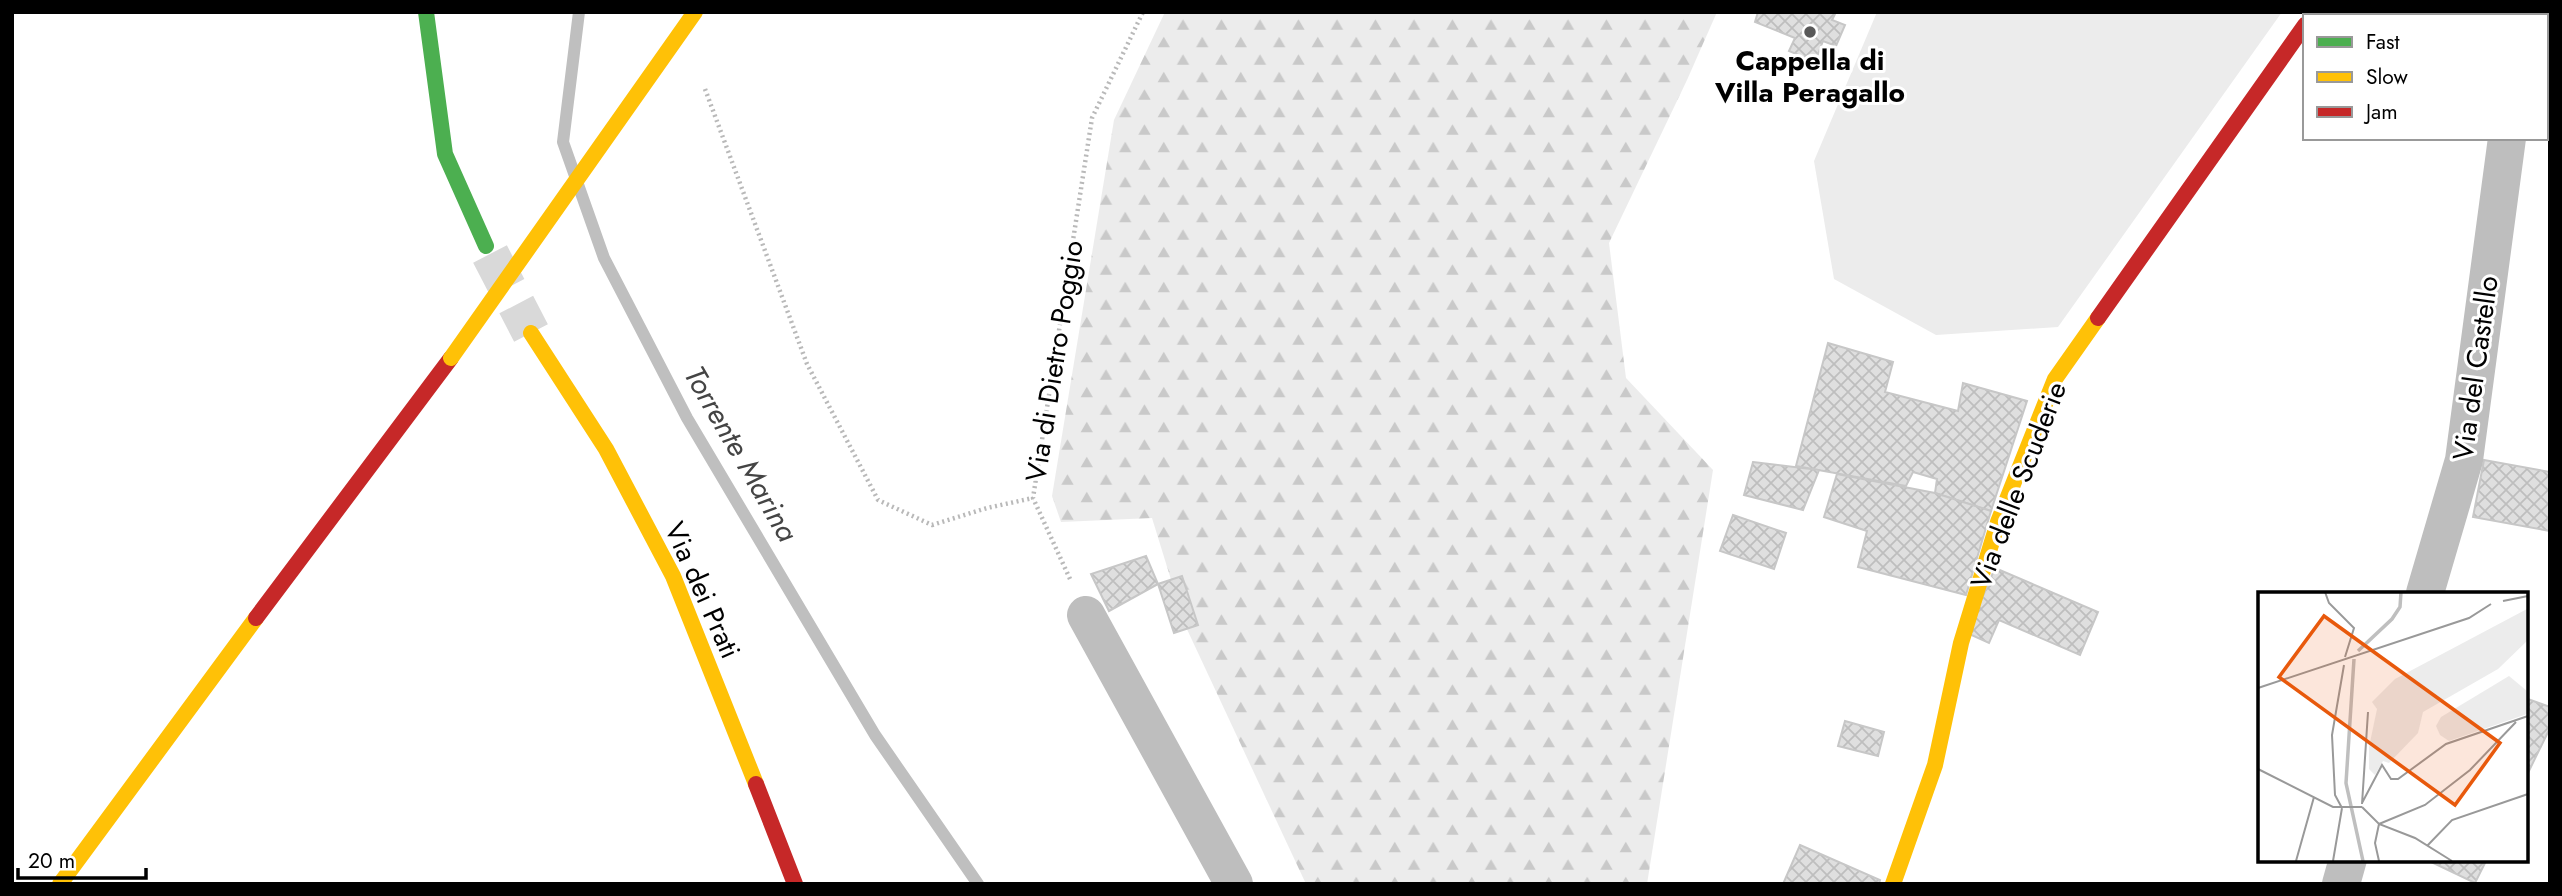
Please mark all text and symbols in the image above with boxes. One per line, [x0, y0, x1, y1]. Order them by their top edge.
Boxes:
legend [2303, 14, 2548, 140]
marker: Cappella di Villa Peragallo [1802, 24, 1818, 40]
text: Fast [2366, 27, 2399, 57]
place label: Cappella di Villa Peragallo [1714, 40, 1905, 113]
text: Slow [2366, 62, 2408, 92]
text: Jam [2363, 97, 2398, 127]
street label: Via di Dietro Poggio [1015, 237, 1094, 485]
street label: Via del Castello [2442, 273, 2509, 463]
water label: Torrente Marina [674, 358, 809, 550]
street label: Via delle Scuderie [1960, 376, 2077, 595]
street label: Via dei Prati [654, 515, 751, 665]
inset map [2258, 592, 2527, 861]
scale bar [18, 836, 145, 880]
text: 20 m [28, 846, 75, 876]

